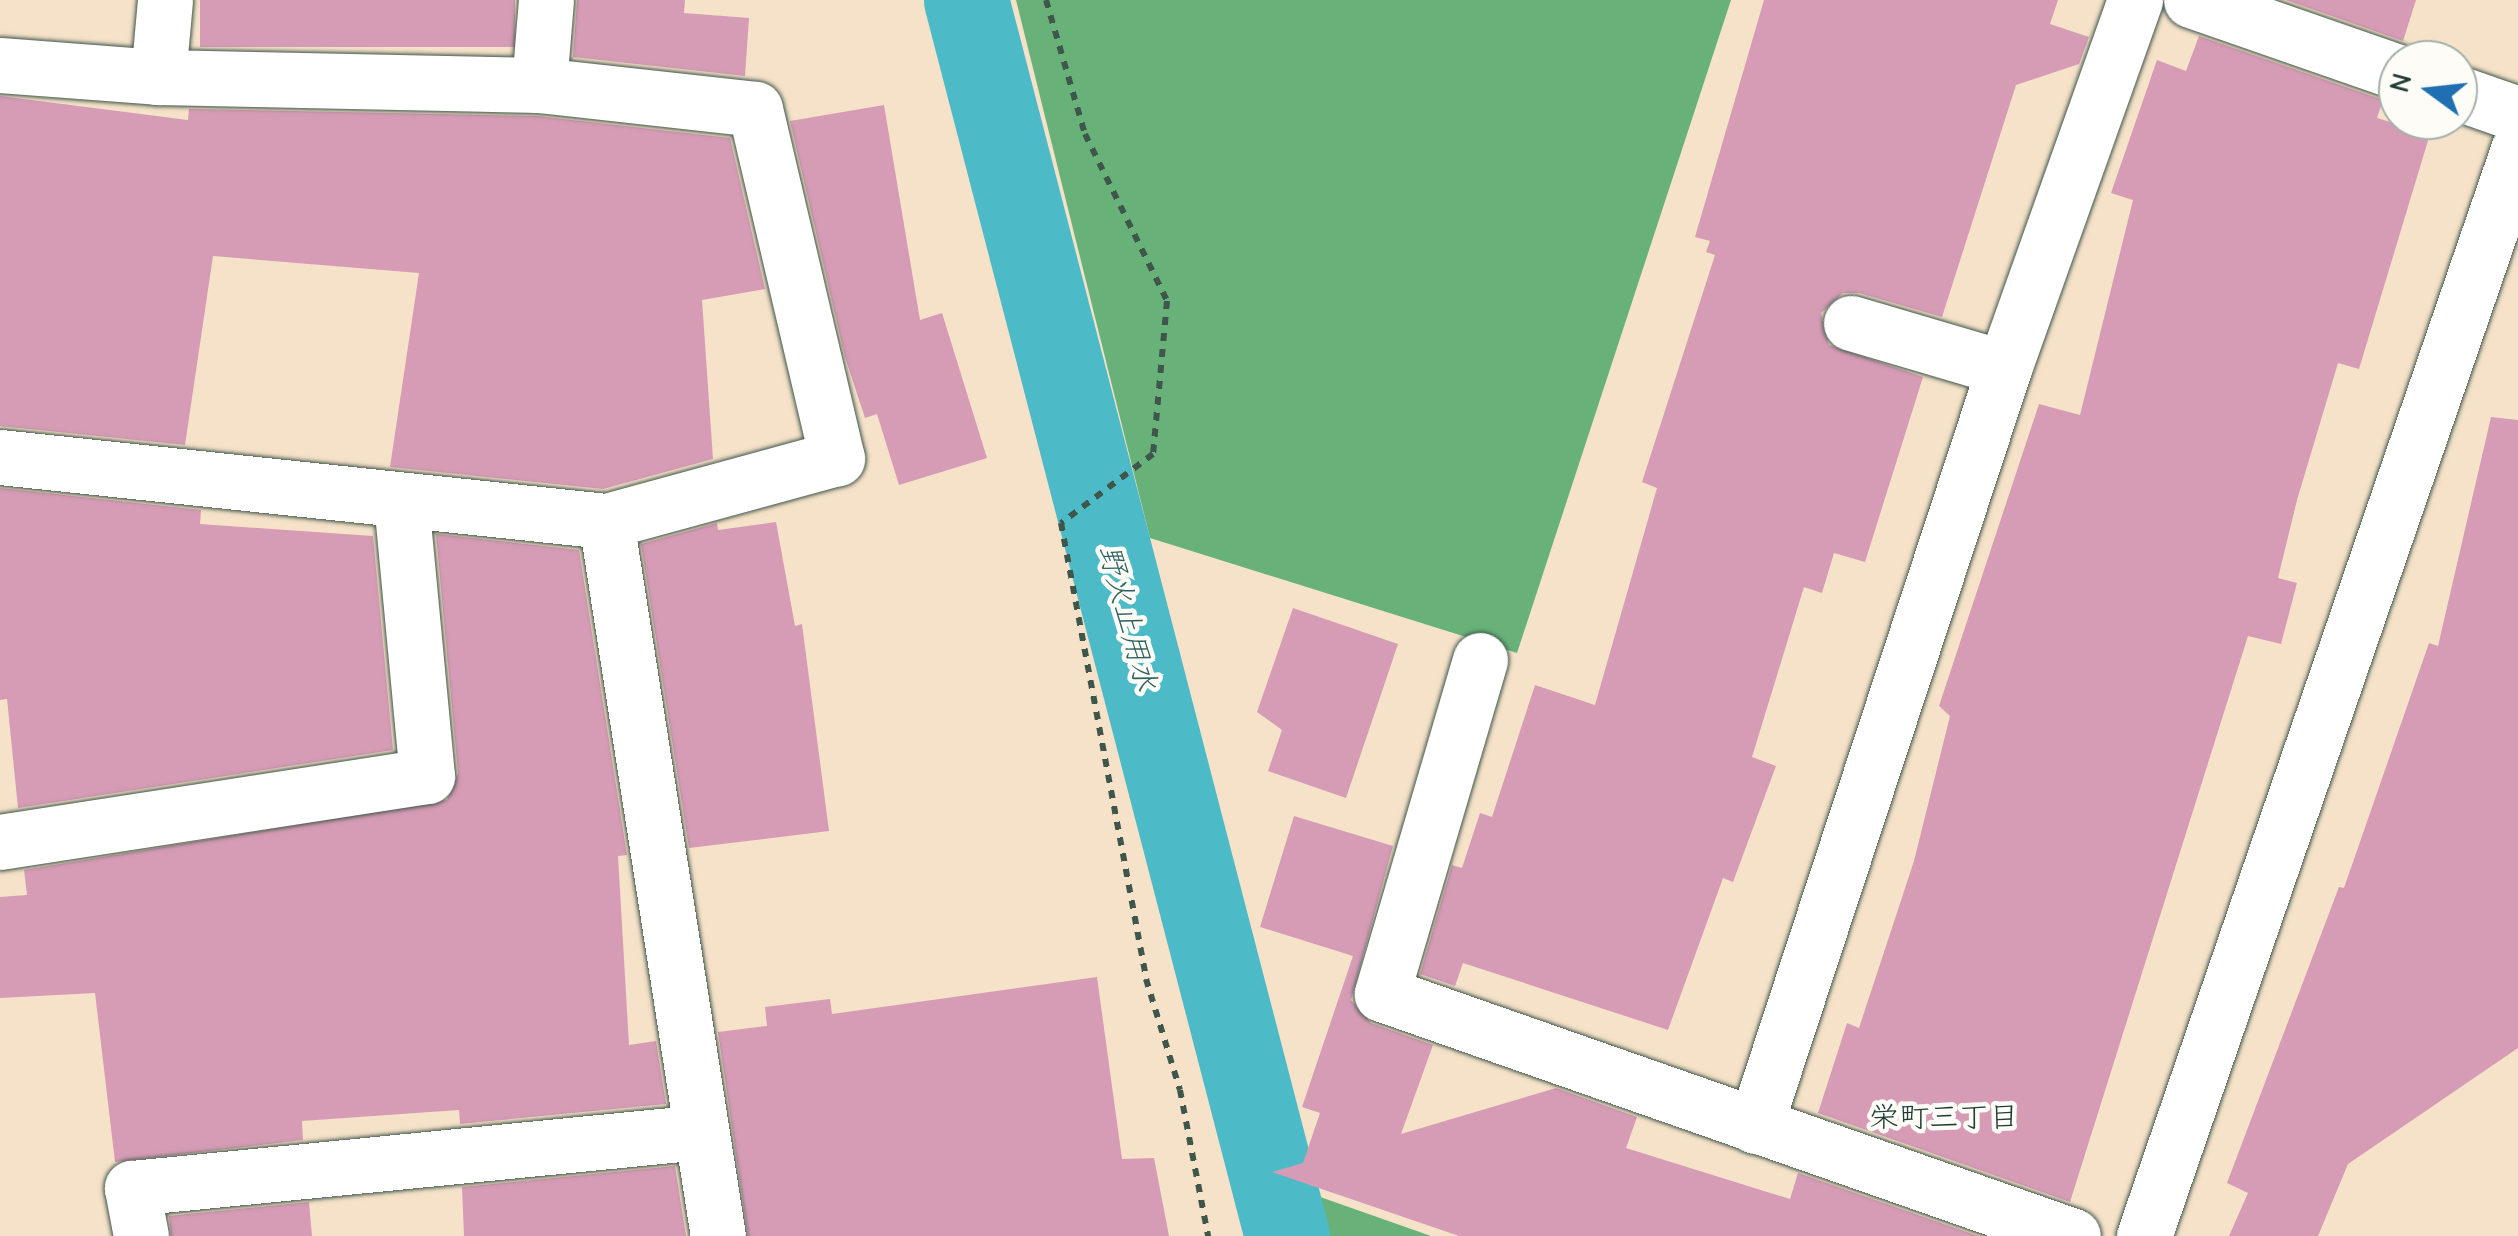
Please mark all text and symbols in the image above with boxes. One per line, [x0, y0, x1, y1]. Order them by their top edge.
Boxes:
north arrow [2378, 40, 2478, 140]
text: N [2383, 70, 2419, 96]
water label: 野火止用水 [1090, 541, 1164, 695]
district label: 栄町三丁目 [1869, 1100, 2019, 1136]

